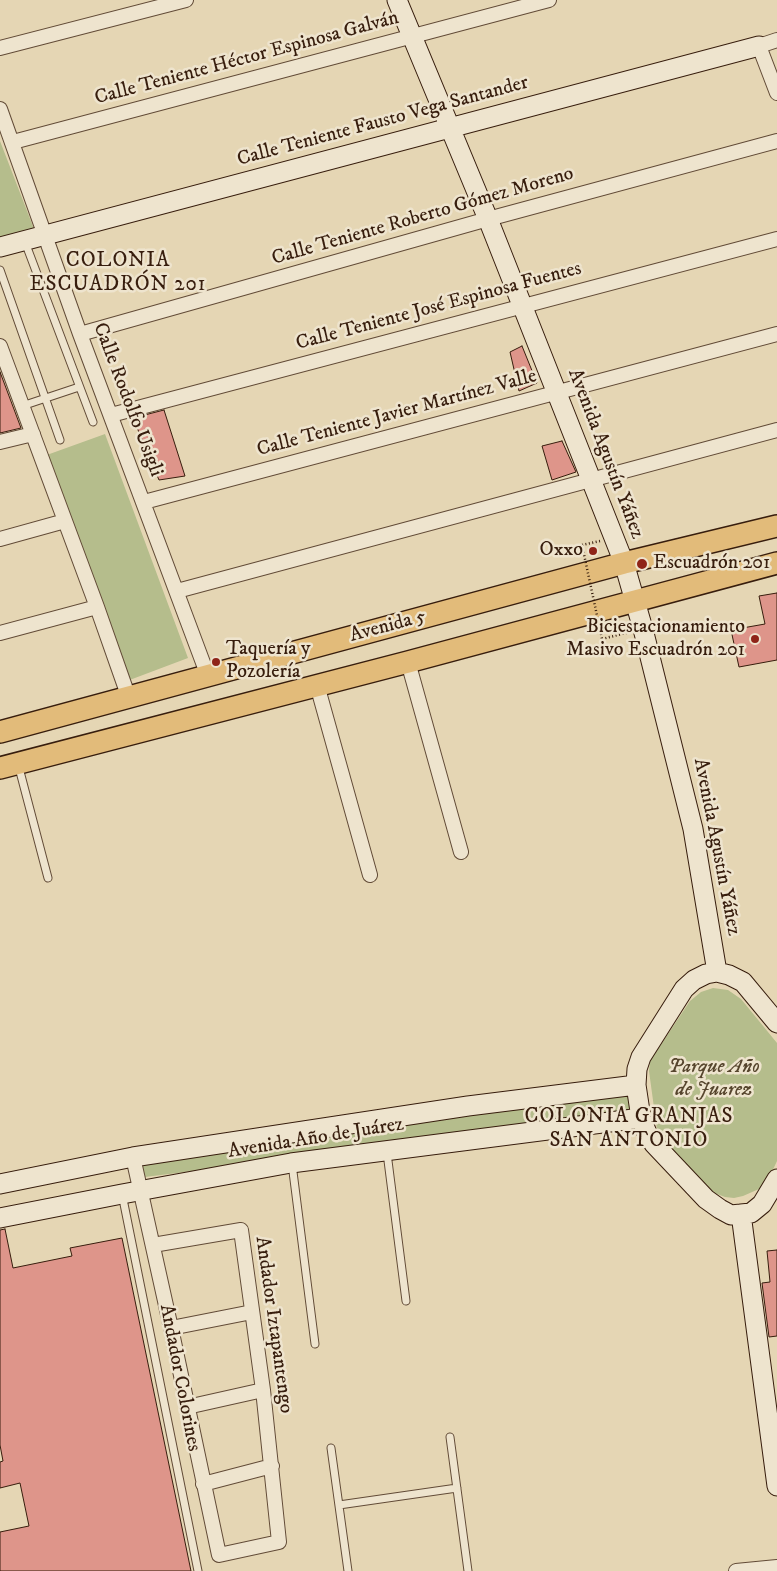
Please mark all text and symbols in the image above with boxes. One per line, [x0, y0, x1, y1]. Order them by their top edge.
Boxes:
street label: Calle Teniente Héctor Espinosa Galván [92, 7, 402, 111]
street label: Calle Teniente Fausto Vega Santander [235, 72, 531, 172]
street label: Calle Teniente Roberto Gómez Moreno [269, 162, 577, 272]
district label: COLONIA ESCUADRÓN 201 [28, 249, 208, 299]
street label: Calle Teniente José Espinosa Fuentes [294, 257, 584, 357]
street label: Calle Rodolfo Usigli [87, 320, 167, 480]
street label: Calle Teniente Javier Martínez Valle [255, 365, 539, 463]
street label: Avenida Agustín Yáñez [562, 366, 648, 542]
place label: Oxxo [540, 539, 583, 563]
marker: Oxxo [587, 545, 599, 557]
place label: Escuadrón 201 [653, 552, 770, 576]
marker: Escuadrón 201 [635, 557, 649, 571]
street label: Avenida 5 [347, 605, 429, 649]
place label: Biciestacionamiento Masivo Escuadrón 201 [566, 616, 745, 663]
marker: Biciestacionamiento Masivo Escuadrón 201 [749, 633, 761, 645]
place label: Taquería y Pozolería [226, 638, 311, 685]
marker: Taquería y Pozolería [210, 656, 222, 668]
street label: Avenida Agustín Yáñez [687, 756, 745, 938]
park label: Parque Año de Juarez [668, 1056, 760, 1103]
district label: COLONIA GRANJAS SAN ANTONIO [523, 1105, 735, 1155]
street label: Avenida Año de Juárez [226, 1113, 406, 1165]
street label: Andador Iztapantengo [249, 1235, 297, 1415]
street label: Andador Colorines [153, 1302, 205, 1454]

